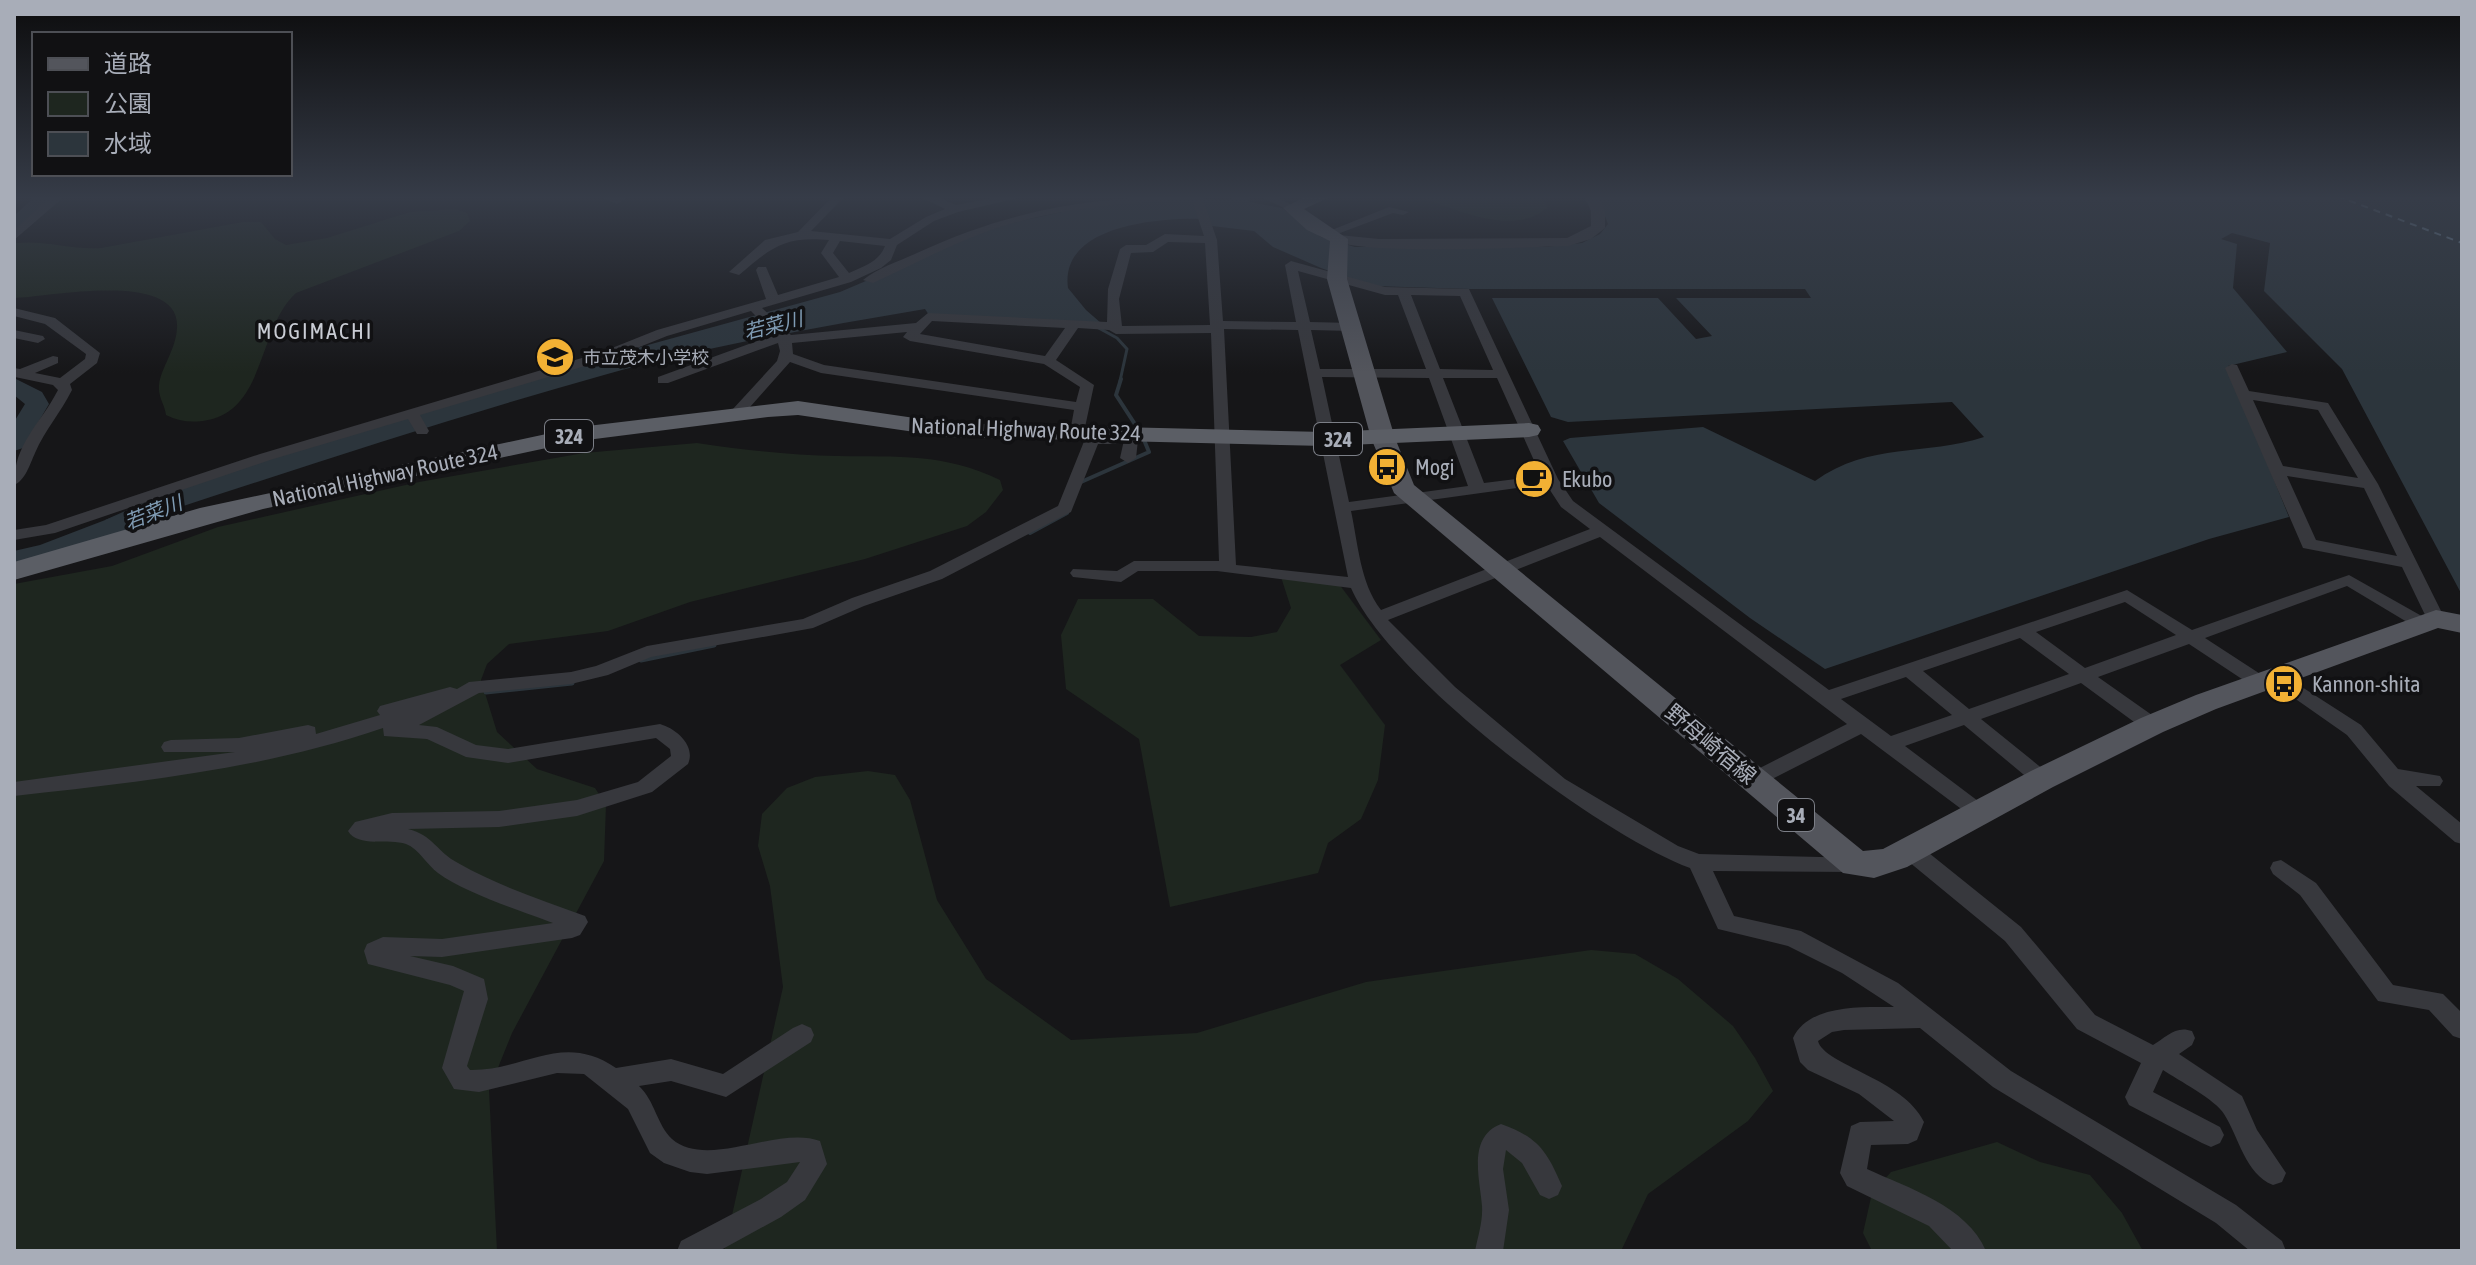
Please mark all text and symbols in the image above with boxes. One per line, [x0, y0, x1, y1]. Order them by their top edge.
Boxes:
legend [32, 32, 292, 176]
text: 道路 [104, 50, 152, 77]
text: 公園 [104, 90, 152, 117]
text: 水域 [104, 130, 152, 157]
water label: 若菜川 [741, 306, 807, 343]
district label: MOGIMACHI [257, 318, 373, 344]
school or university icon: 市立茂木小学校 [534, 336, 576, 378]
place label: 市立茂木小学校 [583, 347, 709, 368]
street label: National Highway Route 324 [911, 412, 1141, 446]
road number: 324 [545, 420, 593, 452]
road number: 324 [1314, 423, 1362, 455]
street label: National Highway Route 324 [270, 438, 500, 512]
bus stop icon: Mogi [1366, 446, 1408, 488]
place label: Mogi [1415, 454, 1455, 480]
cafe icon: Ekubo [1513, 458, 1555, 500]
place label: Ekubo [1562, 466, 1612, 492]
water label: 若菜川 [121, 490, 187, 533]
bus stop icon: Kannon-shita [2263, 663, 2305, 705]
place label: Kannon-shita [2312, 671, 2420, 697]
street label: 野母崎宿線 [1661, 699, 1761, 789]
road number: 34 [1778, 799, 1814, 831]

